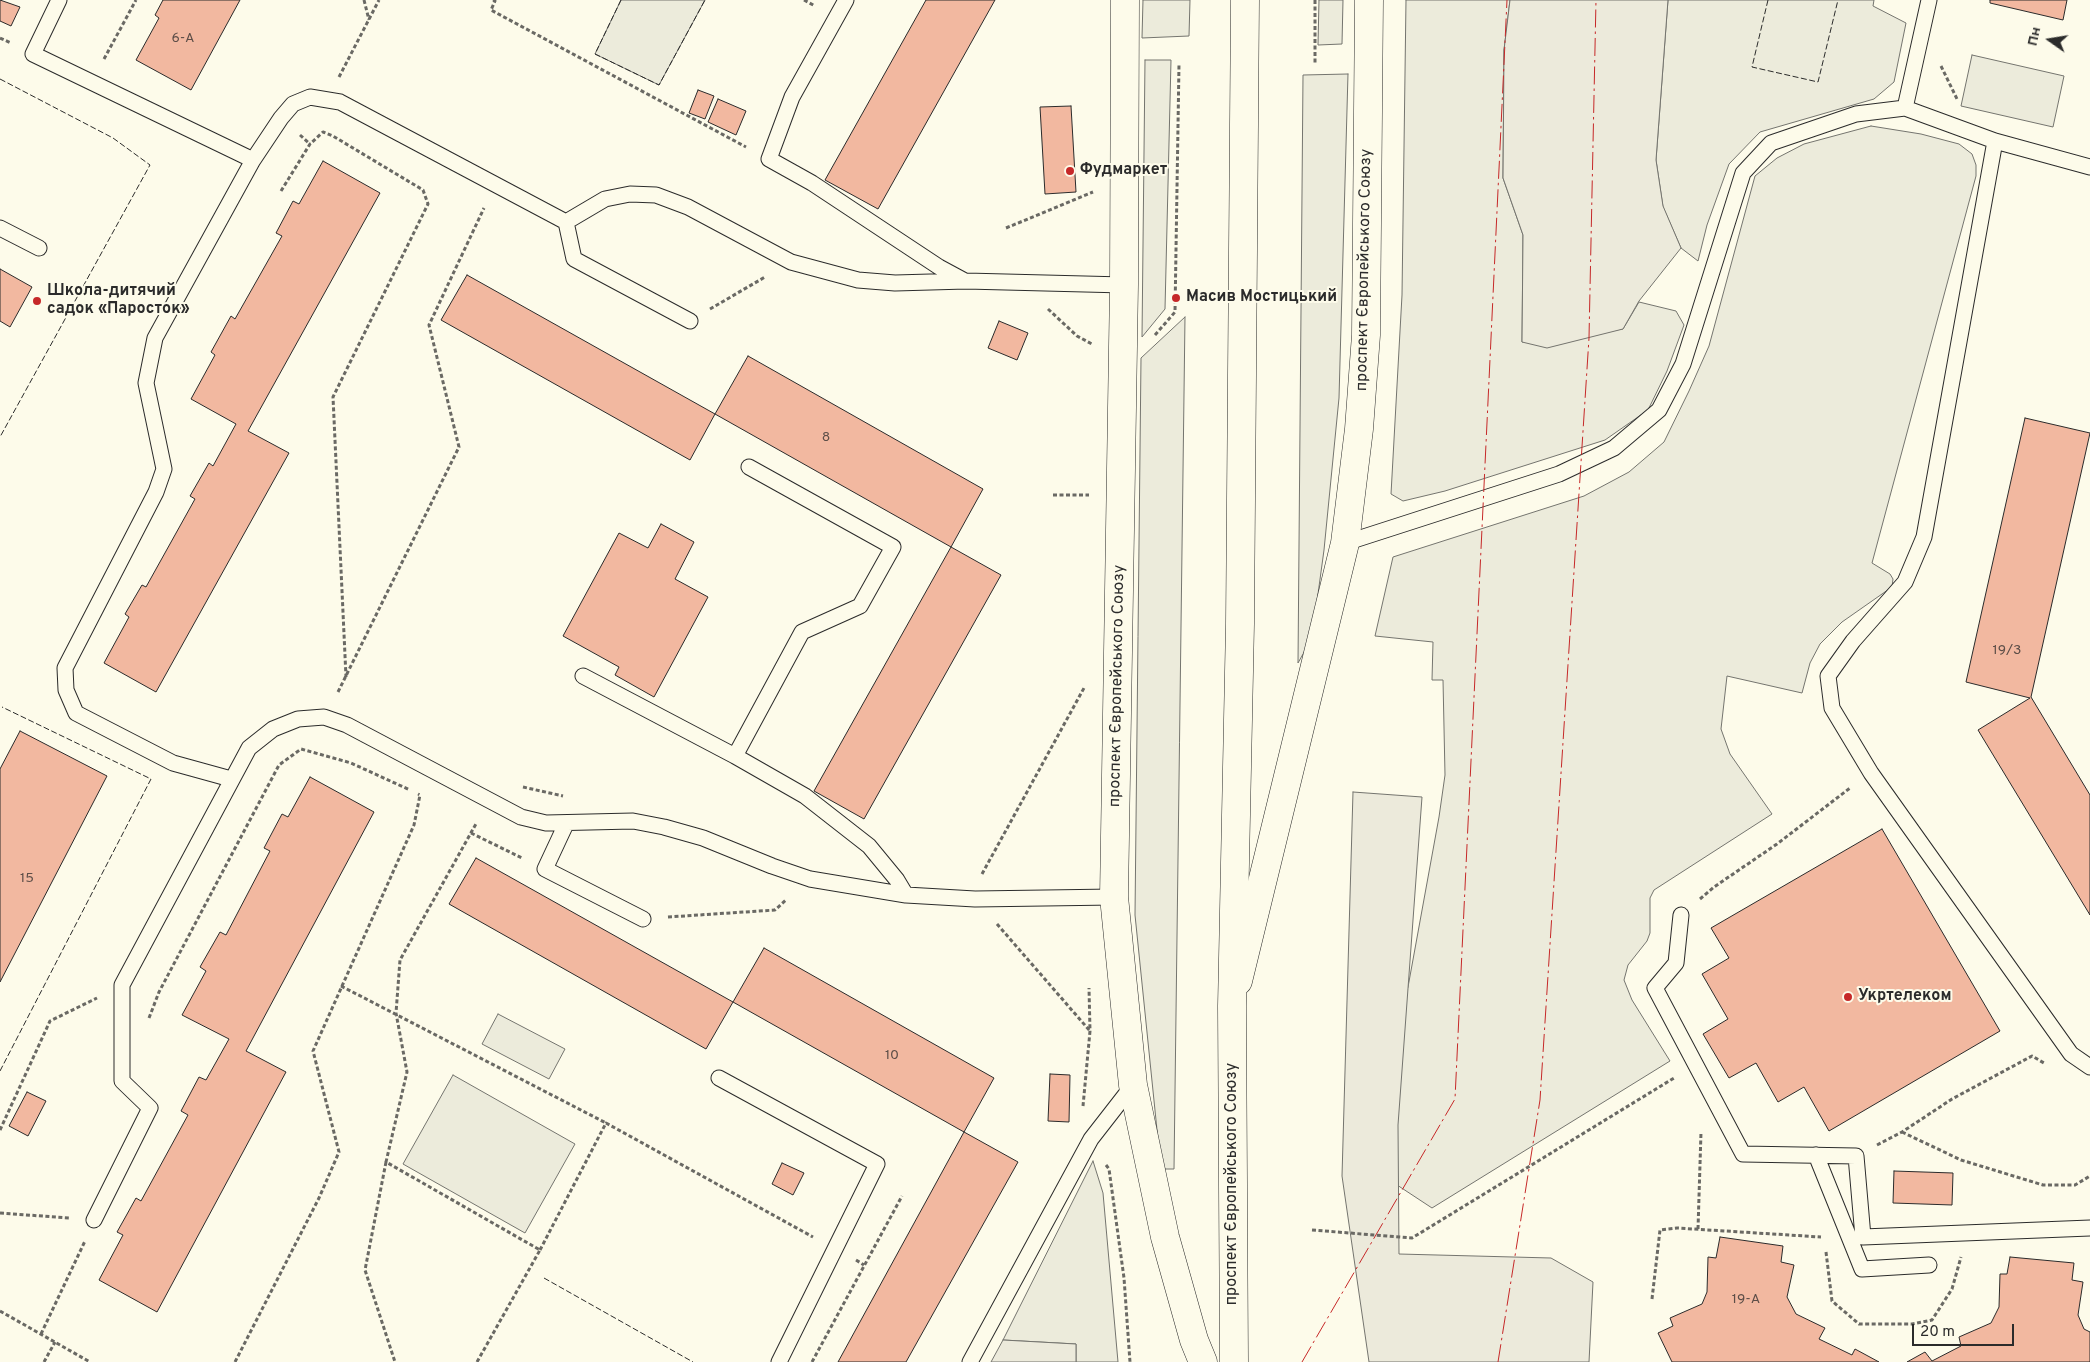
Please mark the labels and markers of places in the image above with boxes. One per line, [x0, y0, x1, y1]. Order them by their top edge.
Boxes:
place label: Фудмаркет [1080, 161, 1167, 181]
marker: Фудмаркет [1064, 165, 1076, 177]
place label: Школа-дитячий садок «Паросток» [47, 282, 190, 320]
place label: Масив Мостицький [1186, 288, 1337, 308]
marker: Масив Мостицький [1170, 292, 1182, 304]
marker: Школа-дитячий садок «Паросток» [31, 295, 43, 307]
place label: Укртелеком [1858, 987, 1951, 1007]
marker: Укртелеком [1842, 991, 1854, 1003]

